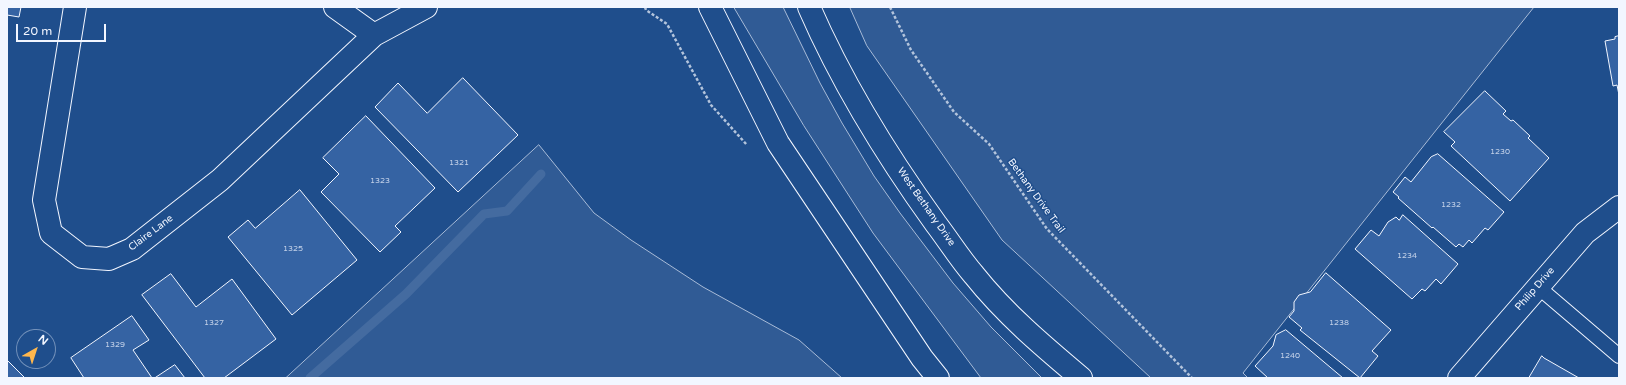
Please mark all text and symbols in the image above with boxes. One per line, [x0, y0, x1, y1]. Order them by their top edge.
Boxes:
scale bar [18, 16, 108, 42]
text: 20 m [23, 24, 52, 38]
house number: 1230 [1490, 147, 1510, 157]
street label: Bethany Drive Trail [1005, 156, 1067, 236]
house number: 1321 [449, 158, 469, 168]
street label: West Bethany Drive [894, 165, 958, 249]
house number: 1323 [370, 176, 390, 186]
house number: 1232 [1441, 200, 1461, 210]
street label: Claire Lane [126, 212, 176, 254]
house number: 1325 [283, 244, 303, 254]
house number: 1234 [1397, 251, 1417, 261]
street label: Philip Drive [1513, 265, 1557, 313]
house number: 1327 [204, 318, 224, 328]
house number: 1238 [1329, 318, 1349, 328]
north arrow [16, 329, 56, 369]
text: N [36, 332, 51, 348]
house number: 1329 [105, 340, 125, 350]
house number: 1240 [1280, 351, 1300, 361]

